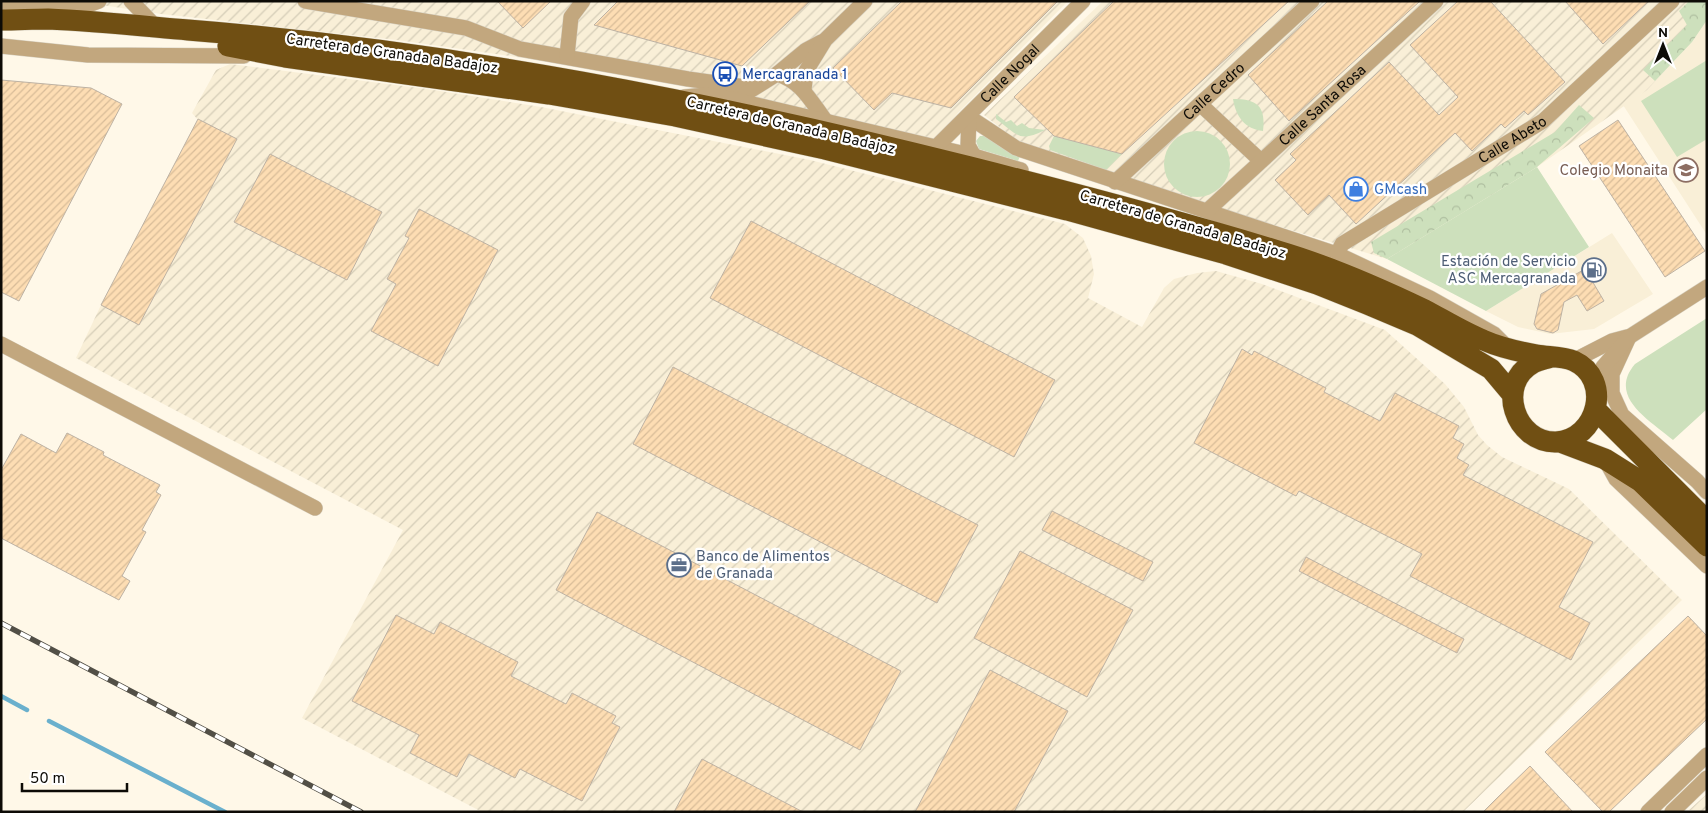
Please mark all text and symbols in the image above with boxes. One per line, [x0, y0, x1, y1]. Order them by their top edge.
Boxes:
north arrow [1638, 20, 1688, 70]
text: N [1658, 25, 1668, 42]
street label: Carretera de Granada a Badajoz [285, 30, 499, 79]
street label: Calle Nogal [977, 41, 1045, 109]
street label: Calle Cedro [1180, 59, 1250, 126]
bus stop icon: Mercagranada 1 [712, 61, 738, 87]
street label: Calle Santa Rosa [1276, 62, 1371, 151]
place label: Mercagranada 1 [742, 66, 847, 85]
street label: Carretera de Granada a Badajoz [684, 93, 897, 160]
street label: Calle Abeto [1475, 113, 1551, 169]
school or university icon: Colegio Monaita [1673, 157, 1699, 183]
place label: Colegio Monaita [1559, 162, 1668, 181]
shop icon: GMcash [1343, 176, 1369, 202]
place label: GMcash [1374, 181, 1427, 200]
street label: Carretera de Granada a Badajoz [1077, 187, 1288, 264]
place label: Estación de Servicio ASC Mercagranada [1441, 253, 1576, 289]
fuel station icon: Estación de Servicio ASC Mercagranada [1581, 257, 1607, 283]
place label: Banco de Alimentos de Granada [696, 548, 830, 584]
office icon: Banco de Alimentos de Granada [666, 552, 692, 578]
scale bar [22, 760, 128, 792]
text: 50 m [30, 770, 65, 789]

